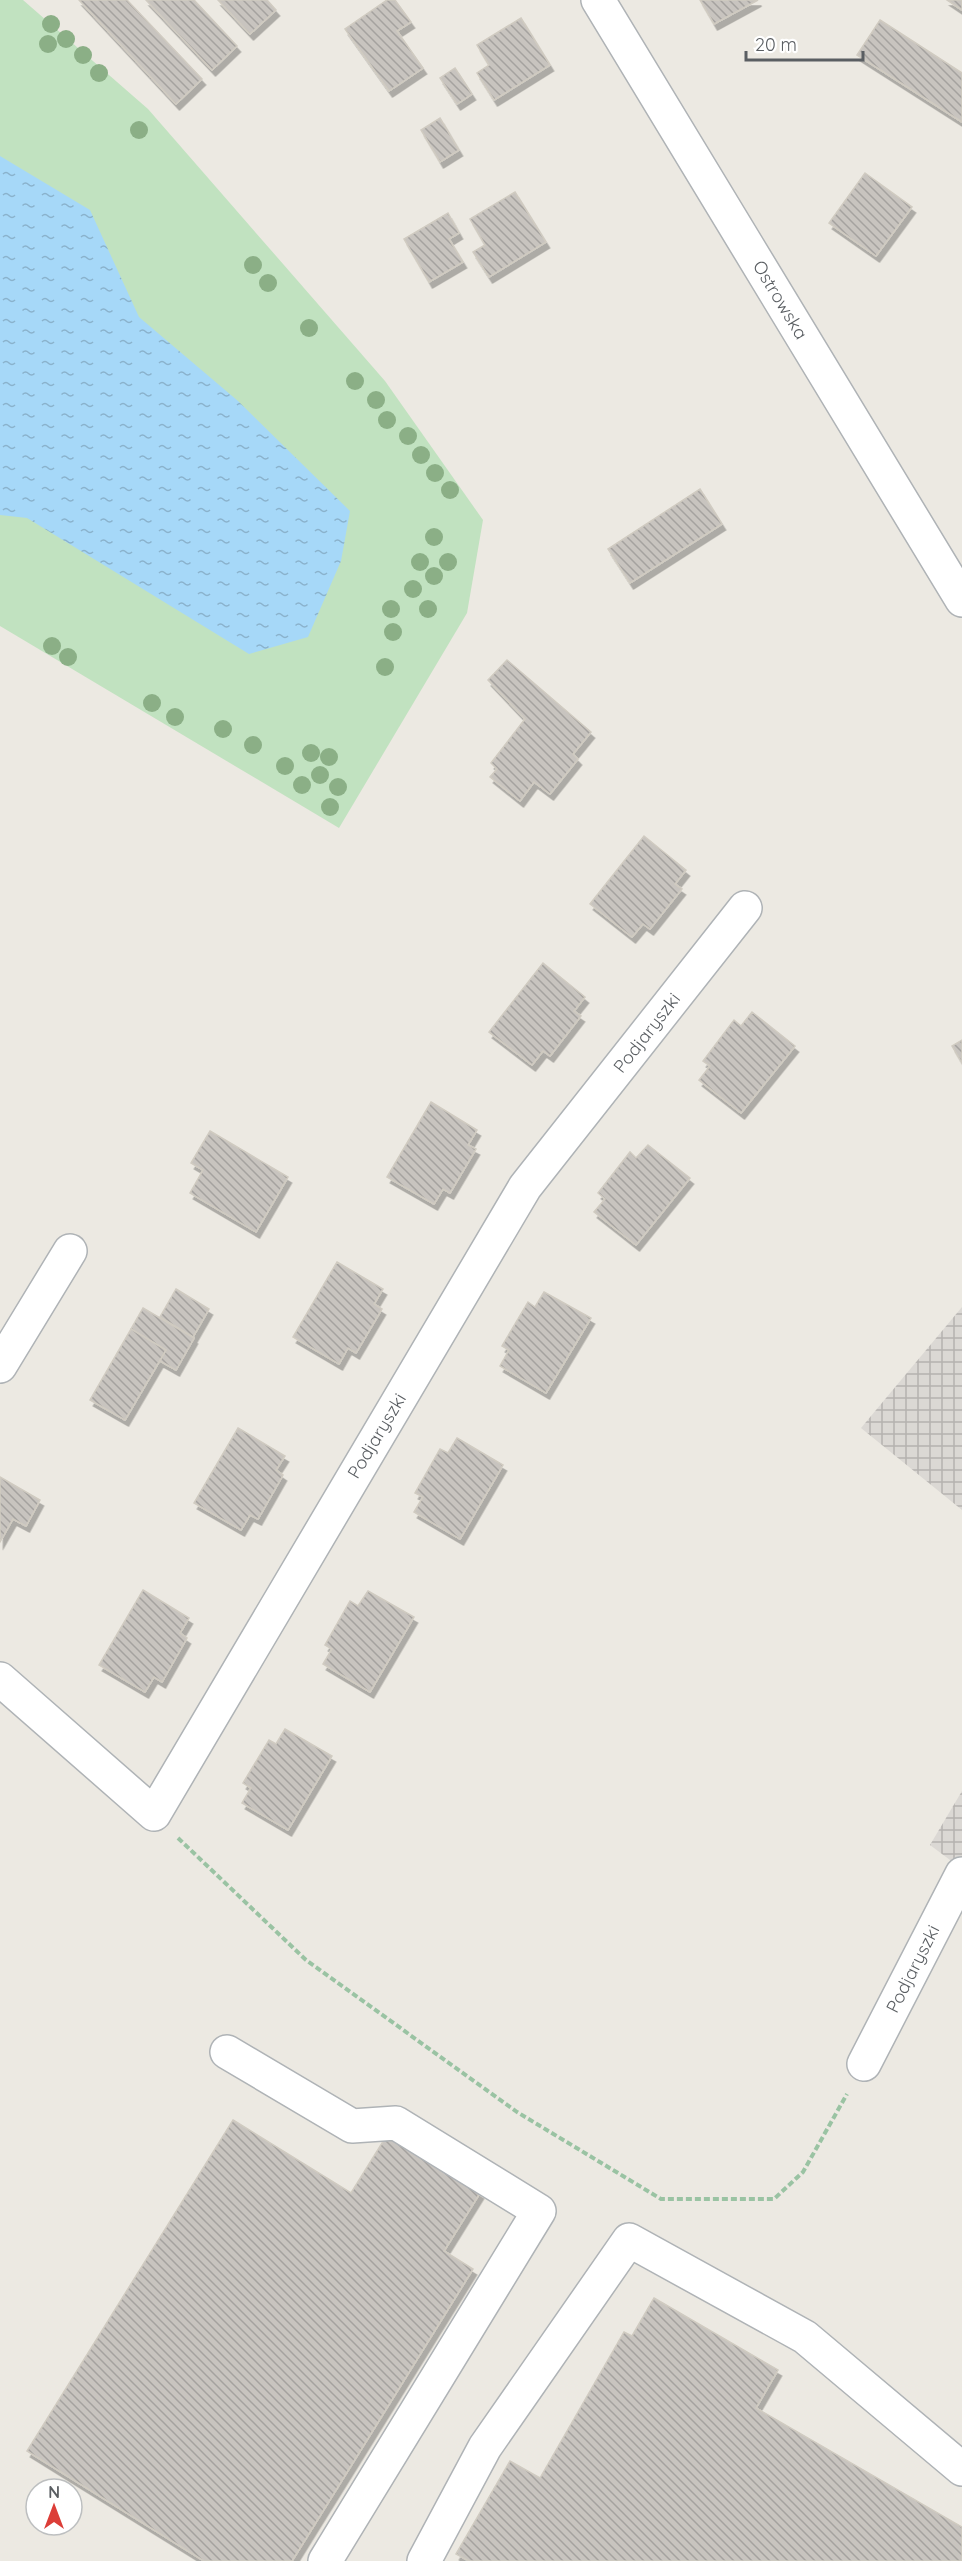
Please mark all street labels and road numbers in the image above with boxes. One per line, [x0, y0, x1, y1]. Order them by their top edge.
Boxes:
street label: Ostrowska [748, 256, 813, 343]
street label: Podjaryszki [608, 988, 685, 1077]
street label: Podjaryszki [342, 1389, 411, 1483]
street label: Podjaryszki [881, 1921, 945, 2017]

